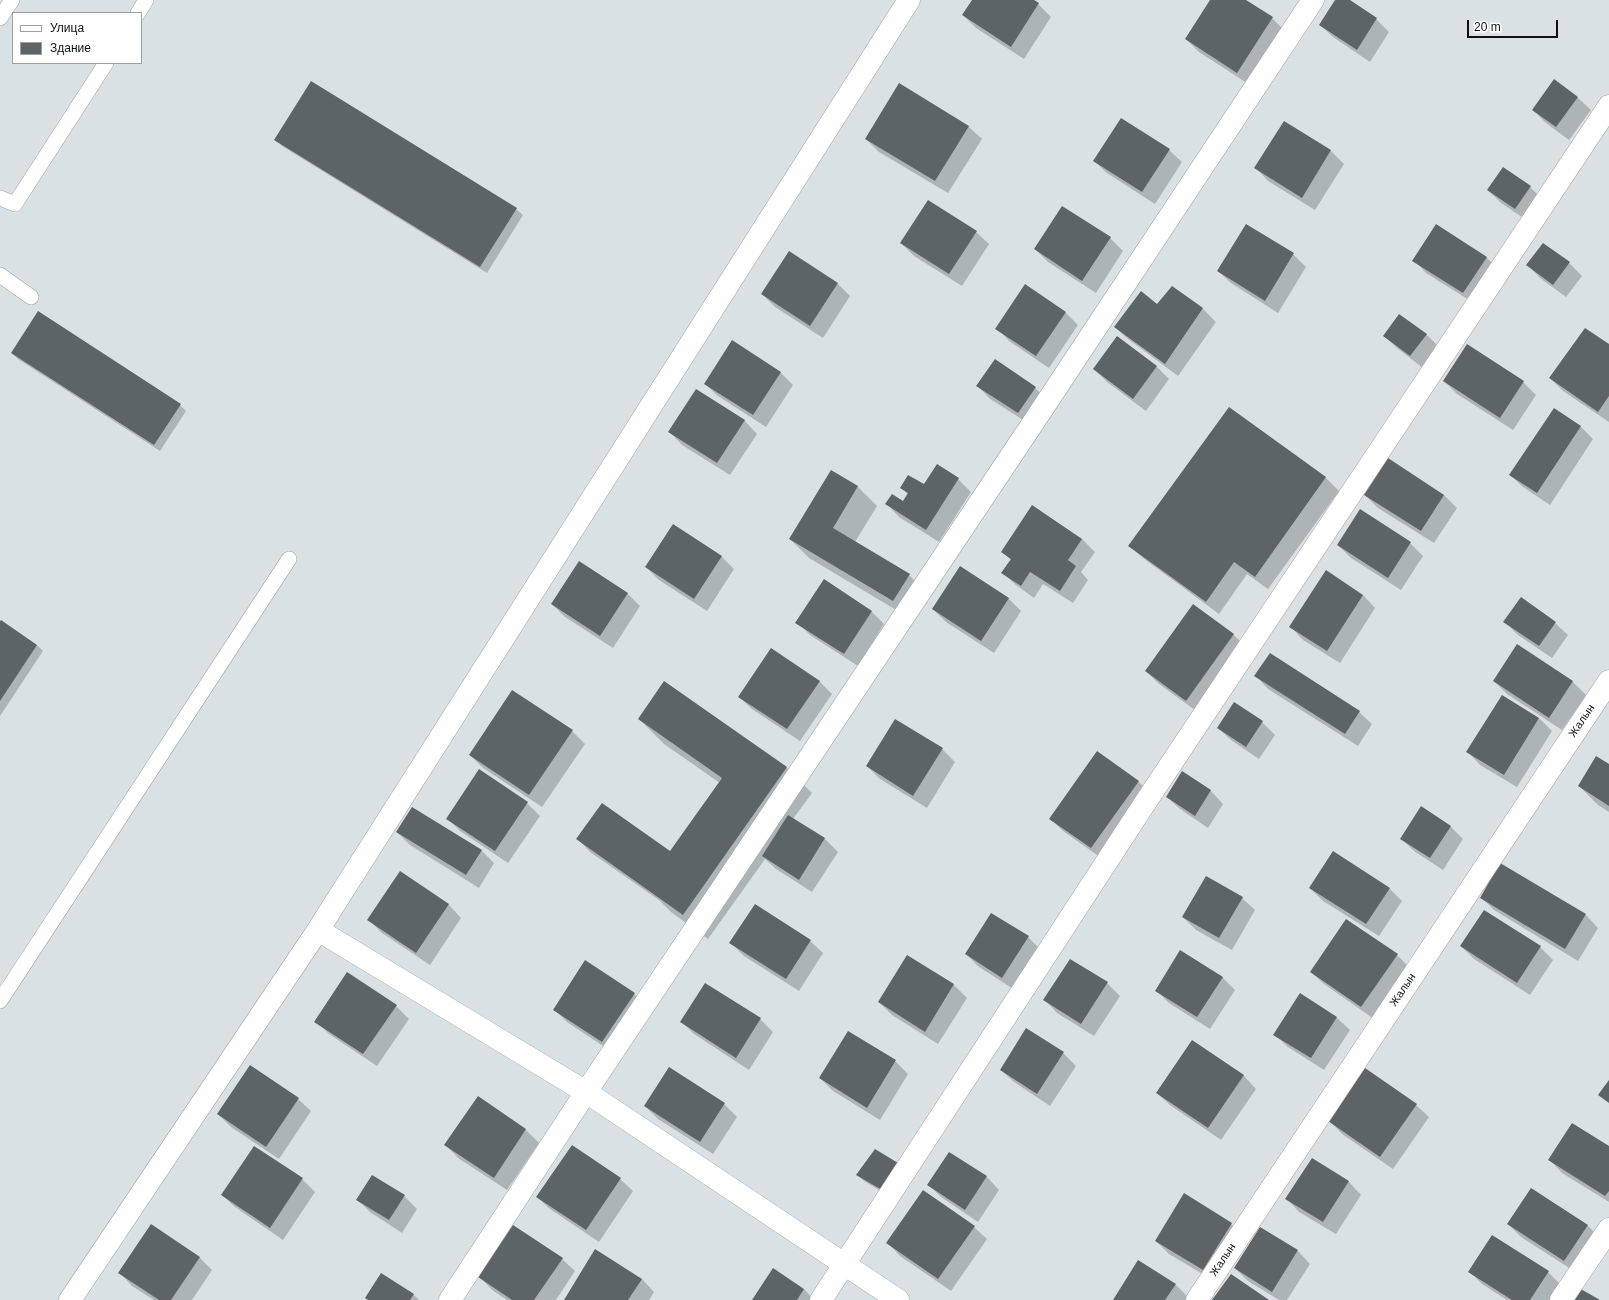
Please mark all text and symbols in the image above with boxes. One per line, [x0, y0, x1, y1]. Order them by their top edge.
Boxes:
legend [12, 12, 142, 64]
scale bar [1469, 12, 1560, 38]
text: 20 m [1474, 20, 1501, 34]
text: Улица [50, 21, 84, 35]
text: Здание [50, 41, 91, 55]
street label: Жалын [1566, 702, 1598, 740]
street label: Жалын [1387, 971, 1419, 1009]
street label: Жалын [1207, 1241, 1239, 1279]

